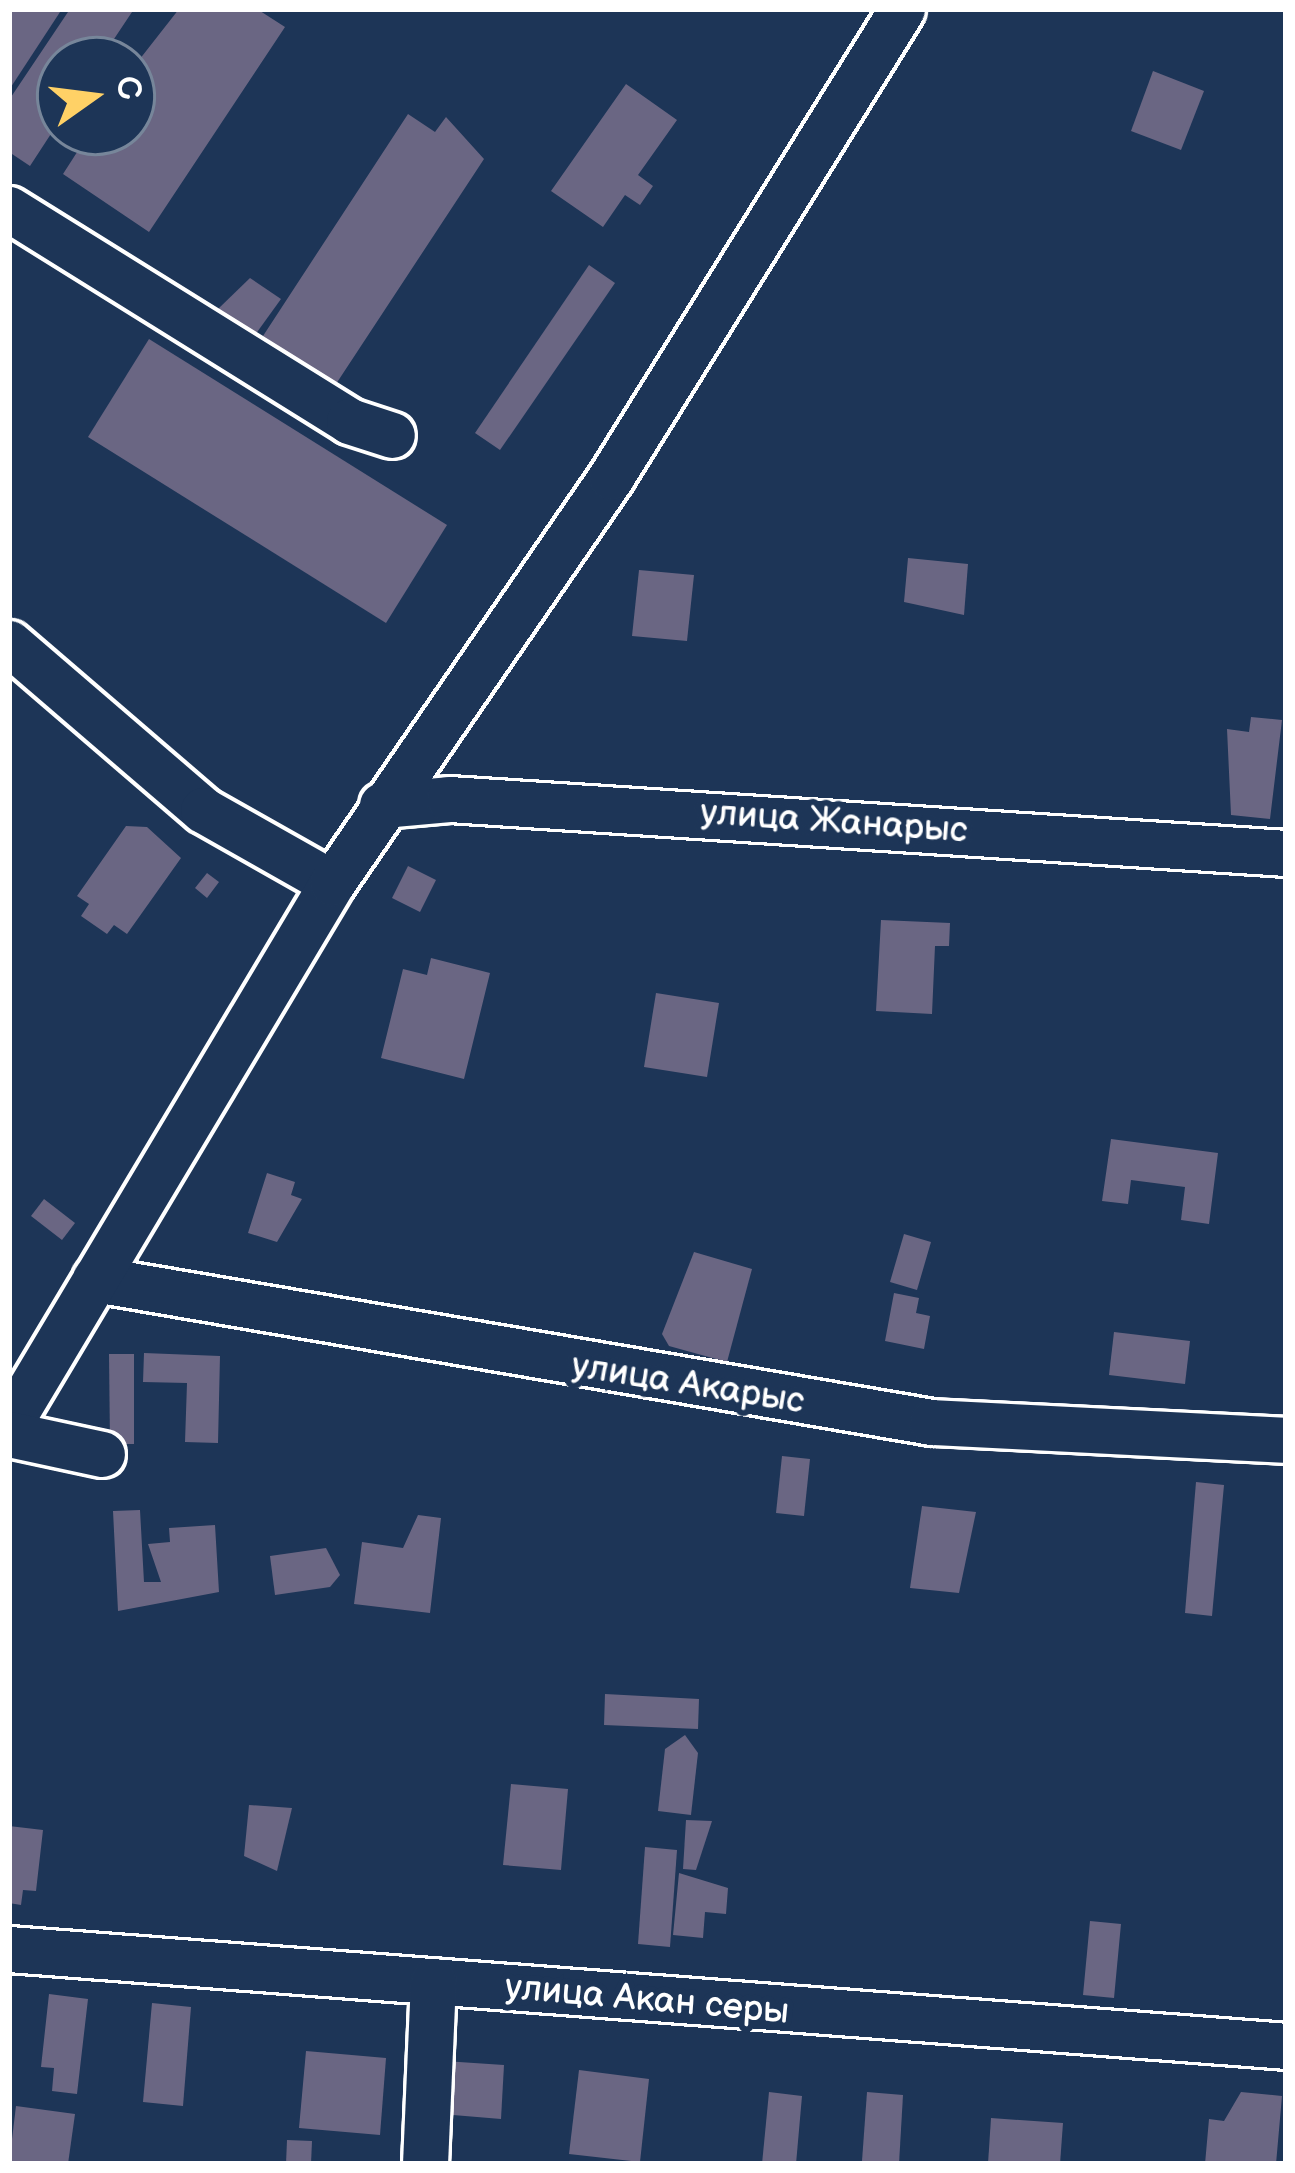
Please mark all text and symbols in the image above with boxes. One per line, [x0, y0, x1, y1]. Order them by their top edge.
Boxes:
north arrow [36, 36, 156, 156]
text: С [106, 72, 150, 104]
street label: улица Жанарыс [699, 791, 969, 853]
street label: улица Акарыс [569, 1344, 807, 1424]
street label: улица Акан серы [503, 1966, 791, 2034]

